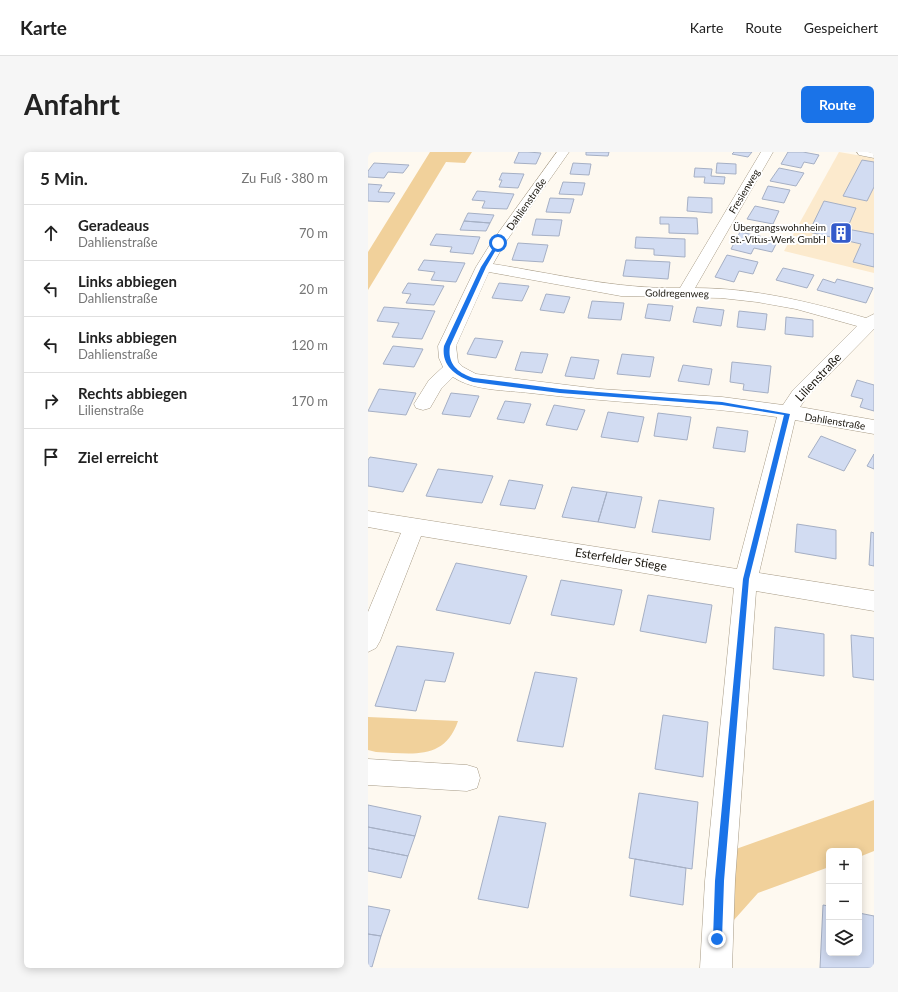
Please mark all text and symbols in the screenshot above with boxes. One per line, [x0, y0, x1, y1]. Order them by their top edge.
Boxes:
text: Karte [20, 16, 67, 39]
text: Karte [690, 19, 723, 36]
text: Route [745, 19, 782, 36]
text: Gespeichert [804, 19, 878, 36]
button: Route [801, 86, 874, 123]
text: Anfahrt [24, 87, 120, 121]
street label: Fresienweg [726, 167, 762, 215]
text: 5 Min. [40, 168, 88, 189]
text: Zu Fuß · 380 m [242, 170, 328, 186]
street label: Dahlienstraße [504, 176, 548, 232]
text: Geradeaus [78, 216, 149, 234]
building icon: Übergangswohnheim St.-Vitus-Werk GmbH [828, 220, 854, 246]
place label: Übergangswohnheim St.-Vitus-Werk GmbH [730, 221, 826, 245]
icon: ahead [40, 222, 62, 244]
text: 70 m [299, 225, 328, 241]
text: Dahlienstraße [78, 234, 158, 250]
route start [489, 234, 507, 252]
text: Links abbiegen [78, 272, 177, 290]
icon: left [40, 278, 62, 300]
text: 20 m [299, 281, 328, 297]
street label: Goldregenweg [645, 286, 709, 300]
text: Dahlienstraße [78, 290, 158, 306]
text: Links abbiegen [78, 328, 177, 346]
icon: left [40, 334, 62, 356]
text: 120 m [291, 337, 328, 353]
text: Dahlienstraße [78, 346, 158, 362]
street label: Lilienstraße [792, 350, 844, 404]
text: Rechts abbiegen [78, 384, 187, 402]
icon: right [40, 390, 62, 412]
text: 170 m [291, 393, 328, 409]
text: Lilienstraße [78, 402, 144, 418]
street label: Dahlienstraße [804, 410, 866, 432]
icon: arrive [40, 446, 62, 468]
text: Ziel erreicht [78, 448, 158, 466]
street label: Esterfelder Stiege [574, 544, 668, 574]
map controls [826, 848, 862, 956]
button: + [826, 848, 862, 884]
button: − [826, 884, 862, 920]
button: layers [826, 920, 862, 956]
route end [708, 930, 726, 948]

